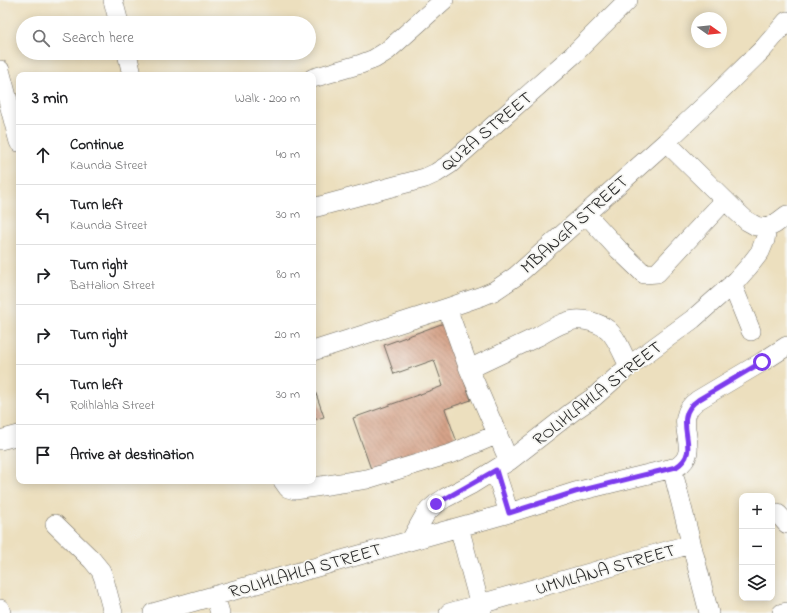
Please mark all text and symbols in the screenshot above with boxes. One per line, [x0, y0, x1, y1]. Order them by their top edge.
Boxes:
north arrow [691, 12, 727, 48]
search box [16, 16, 316, 60]
icon: search [30, 27, 52, 49]
text: Search here [62, 27, 134, 49]
text: 3 min [32, 86, 68, 111]
street label: QUZA STREET [436, 86, 539, 179]
text: Walk · 200 m [235, 89, 300, 108]
text: Continue [70, 134, 124, 156]
icon: ahead [32, 144, 54, 166]
text: 40 m [276, 145, 300, 164]
text: Kaunda Street [70, 156, 147, 175]
street label: MBANGA STREET [516, 170, 635, 281]
text: Turn left [70, 194, 123, 216]
icon: left [32, 204, 54, 226]
text: 30 m [276, 205, 300, 224]
text: Kaunda Street [70, 216, 147, 235]
text: Turn right [70, 254, 128, 276]
icon: right [32, 264, 54, 286]
text: 80 m [276, 265, 300, 284]
text: Battalion Street [70, 276, 155, 295]
icon: right [32, 324, 54, 346]
text: Turn right [70, 324, 128, 346]
text: 20 m [275, 325, 300, 344]
street label: ROLIHLAHLA STREET [528, 336, 668, 453]
route start [753, 353, 771, 371]
text: Turn left [70, 374, 123, 396]
icon: left [32, 384, 54, 406]
text: 30 m [276, 385, 300, 404]
text: Rolihlahla Street [70, 396, 155, 415]
icon: arrive [32, 444, 54, 466]
text: Arrive at destination [70, 444, 194, 466]
map controls [739, 493, 775, 601]
button: + [739, 493, 775, 529]
route end [427, 495, 445, 513]
button: − [739, 529, 775, 565]
street label: ROLIHLAHLA STREET [226, 538, 385, 606]
street label: UMVILANA STREET [533, 539, 679, 603]
button: layers [739, 565, 775, 601]

